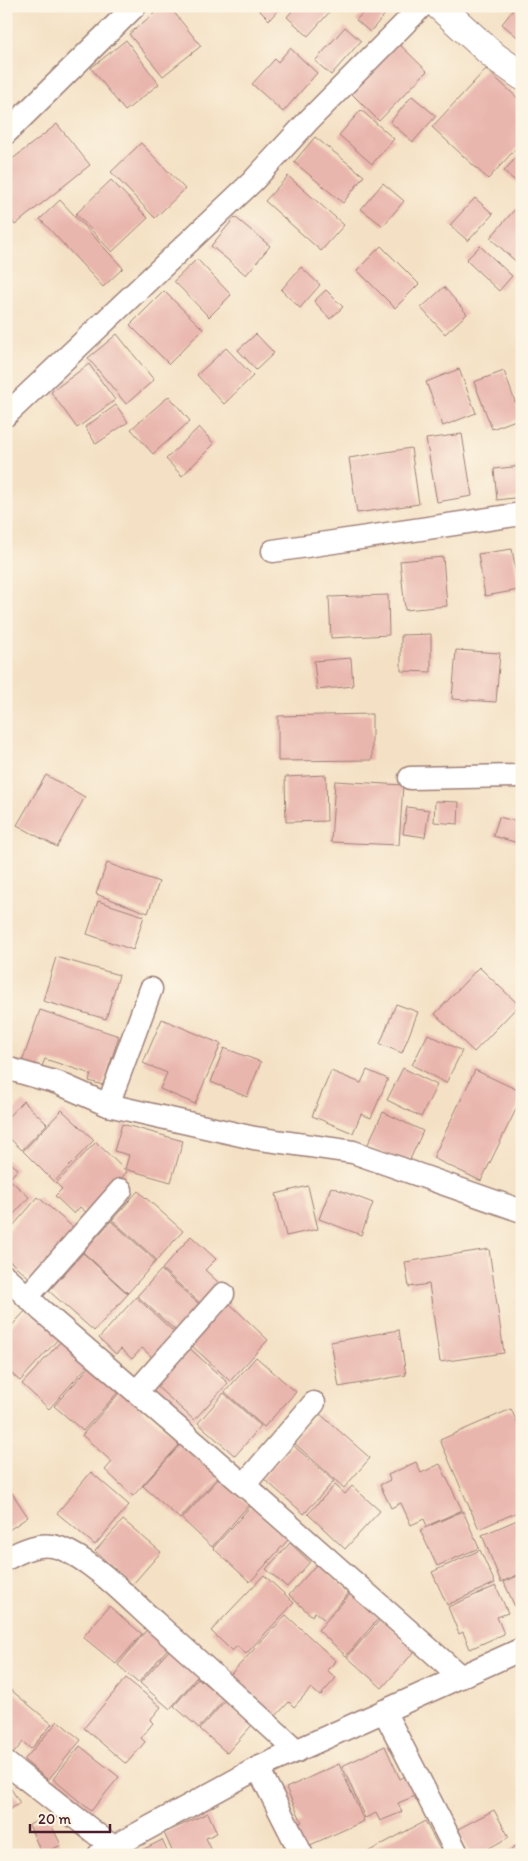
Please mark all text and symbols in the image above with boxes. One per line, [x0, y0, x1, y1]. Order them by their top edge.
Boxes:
scale bar [30, 1801, 110, 1833]
text: 20 m [38, 1810, 72, 1828]

